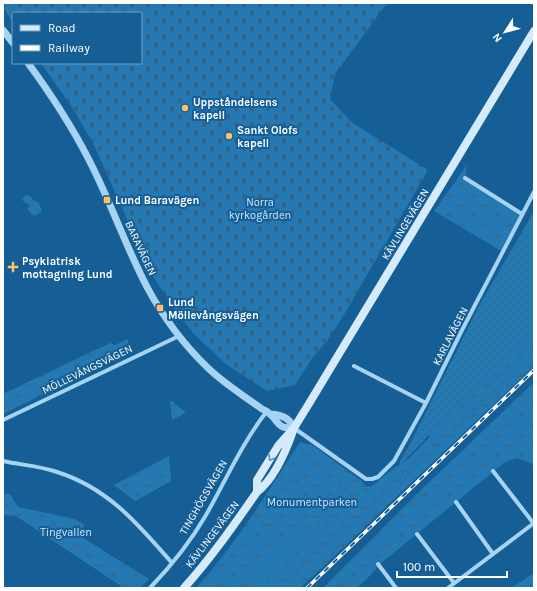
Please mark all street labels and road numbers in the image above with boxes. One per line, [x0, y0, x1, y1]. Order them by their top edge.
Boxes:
street label: KÄVLINGEVÄGEN [378, 186, 432, 262]
street label: BARAVÄGEN [122, 218, 160, 278]
street label: KARLAVÄGEN [429, 304, 471, 368]
street label: MÖLLEVÅNGSVÄGEN [39, 341, 135, 397]
street label: TINGHÖGSVÄGEN [176, 457, 230, 537]
street label: KÄVLINGEVÄGEN [182, 498, 242, 570]

